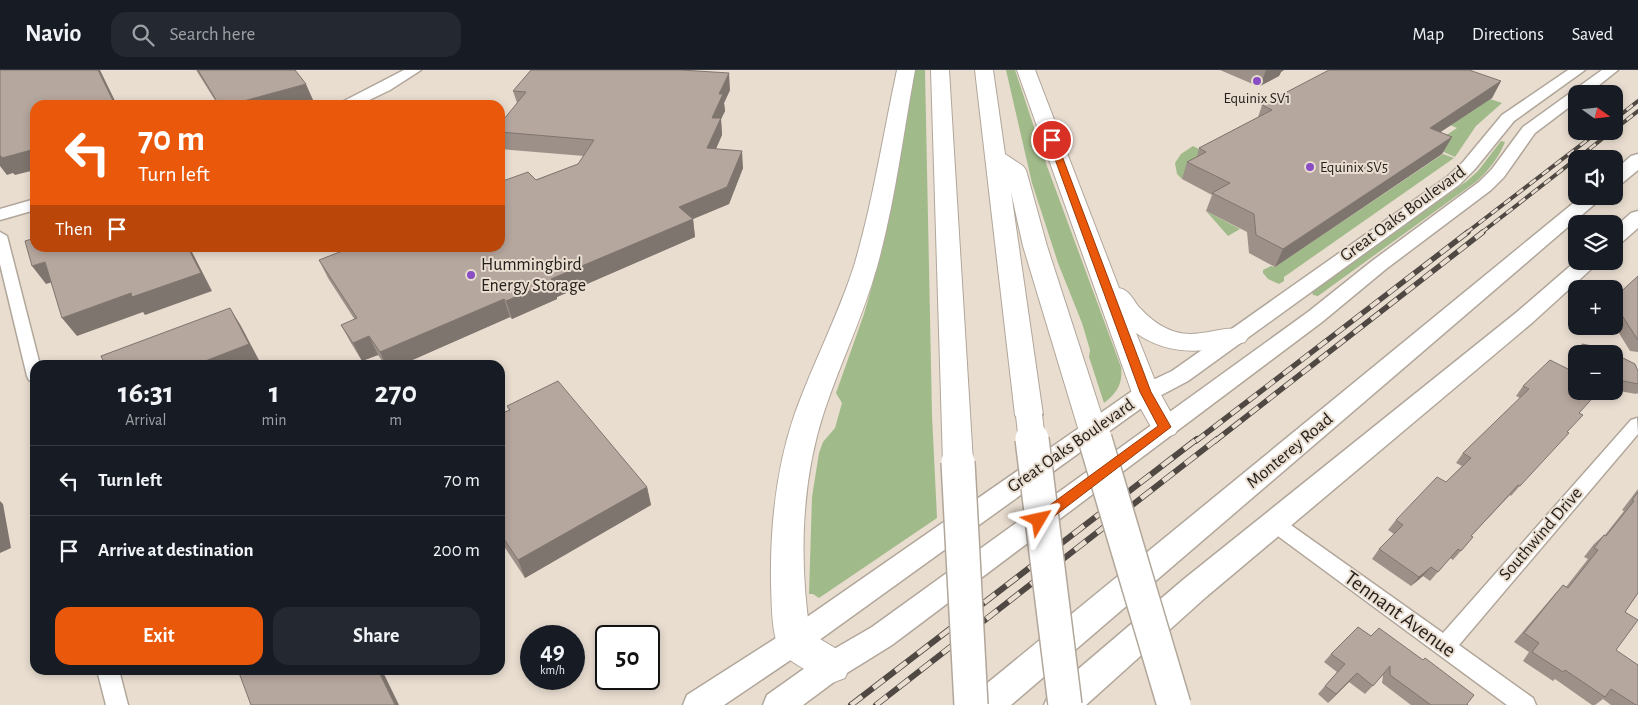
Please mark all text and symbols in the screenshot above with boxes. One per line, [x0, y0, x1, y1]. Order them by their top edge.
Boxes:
search box [111, 12, 461, 57]
icon: search [129, 21, 157, 49]
text: Navio [25, 22, 81, 46]
text: Search here [169, 25, 255, 44]
text: Map [1413, 26, 1444, 44]
text: Directions [1472, 26, 1544, 44]
text: Saved [1572, 26, 1613, 44]
marker: Equinix SV1 [1251, 75, 1263, 87]
north arrow [1568, 85, 1622, 140]
map controls [1568, 85, 1623, 400]
place label: Equinix SV1 [1224, 91, 1290, 106]
pin [1031, 119, 1073, 161]
icon: left [55, 120, 120, 185]
text: 70 m [138, 122, 205, 157]
icon: arrive [1038, 126, 1066, 154]
button: sound [1568, 150, 1623, 205]
place label: Equinix SV5 [1320, 160, 1388, 175]
marker: Equinix SV5 [1304, 161, 1316, 173]
text: Turn left [138, 163, 210, 185]
street label: Great Oaks Boulevard [1337, 163, 1469, 265]
icon: arrive [103, 215, 131, 243]
button: layers [1568, 215, 1623, 270]
text: Then [55, 220, 93, 239]
place label: Hummingbird Energy Storage [481, 256, 586, 295]
marker: Hummingbird Energy Storage [465, 269, 477, 281]
button: + [1568, 280, 1623, 335]
button: − [1568, 345, 1623, 400]
text: 16:31 [118, 378, 174, 408]
text: 1 [269, 378, 279, 408]
text: 270 [374, 378, 417, 408]
street label: Great Oaks Boulevard [1004, 396, 1138, 496]
street label: Monterey Road [1244, 410, 1336, 492]
text: Arrival [125, 412, 166, 428]
text: min [262, 412, 287, 428]
text: m [389, 412, 402, 428]
icon: left [55, 467, 83, 495]
text: Turn left [98, 471, 162, 490]
text: 70 m [444, 471, 480, 490]
street label: Southwind Drive [1496, 484, 1586, 584]
position arrow [1012, 493, 1064, 545]
icon: arrive [55, 537, 83, 565]
text: Arrive at destination [98, 541, 254, 560]
text: 200 m [433, 541, 480, 560]
street label: Tennant Avenue [1341, 567, 1459, 661]
button: Exit [55, 607, 263, 665]
button: Share [273, 607, 480, 665]
speed limit sign: 50 [595, 625, 660, 690]
text: 49 [540, 639, 565, 664]
text: km/h [540, 664, 565, 676]

